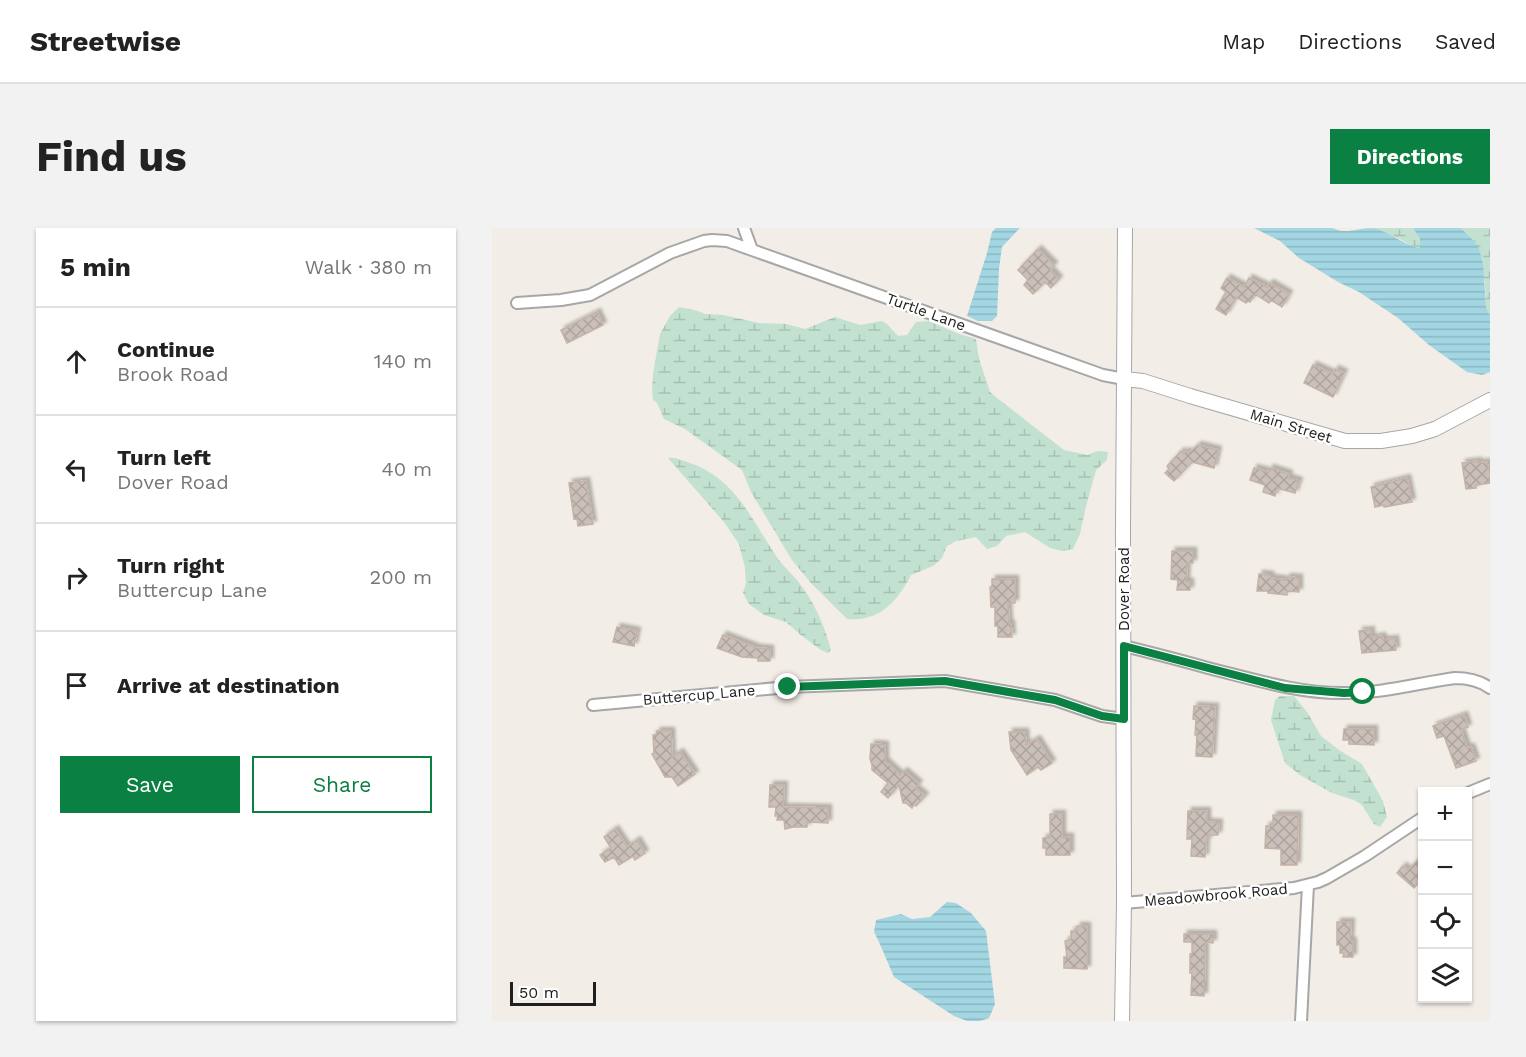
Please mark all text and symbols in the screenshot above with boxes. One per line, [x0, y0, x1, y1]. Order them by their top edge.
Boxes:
text: Streetwise [30, 25, 181, 58]
text: Map [1222, 29, 1265, 54]
text: Directions [1298, 29, 1402, 54]
text: Saved [1435, 29, 1496, 54]
button: Directions [1330, 129, 1490, 184]
text: Find us [36, 132, 187, 181]
text: 5 min [60, 252, 131, 282]
text: Walk · 380 m [305, 255, 432, 279]
street label: Turtle Lane [884, 289, 968, 335]
text: Continue [117, 337, 215, 362]
icon: ahead [60, 345, 93, 378]
text: 140 m [374, 349, 432, 373]
text: Brook Road [117, 362, 228, 386]
street label: Main Street [1248, 405, 1335, 447]
text: Turn left [117, 445, 211, 470]
icon: left [60, 453, 93, 486]
text: 40 m [381, 457, 432, 481]
text: Dover Road [117, 470, 229, 494]
street label: Dover Road [1115, 547, 1133, 631]
text: Turn right [117, 553, 224, 578]
icon: right [60, 561, 93, 594]
text: 200 m [370, 565, 432, 589]
text: Buttercup Lane [117, 578, 267, 602]
icon: arrive [60, 669, 93, 702]
text: Arrive at destination [117, 673, 340, 698]
route end [774, 673, 800, 699]
route start [1349, 678, 1375, 704]
street label: Buttercup Lane [642, 681, 756, 709]
button: Save [60, 756, 240, 813]
button: Share [252, 756, 432, 813]
map controls [1418, 787, 1472, 1003]
button: + [1418, 787, 1472, 841]
button: − [1418, 841, 1472, 895]
street label: Meadowbrook Road [1144, 880, 1288, 910]
button: locate [1418, 895, 1472, 949]
button: layers [1418, 949, 1472, 1003]
scale bar [510, 979, 596, 1006]
text: 50 m [519, 983, 559, 1002]

